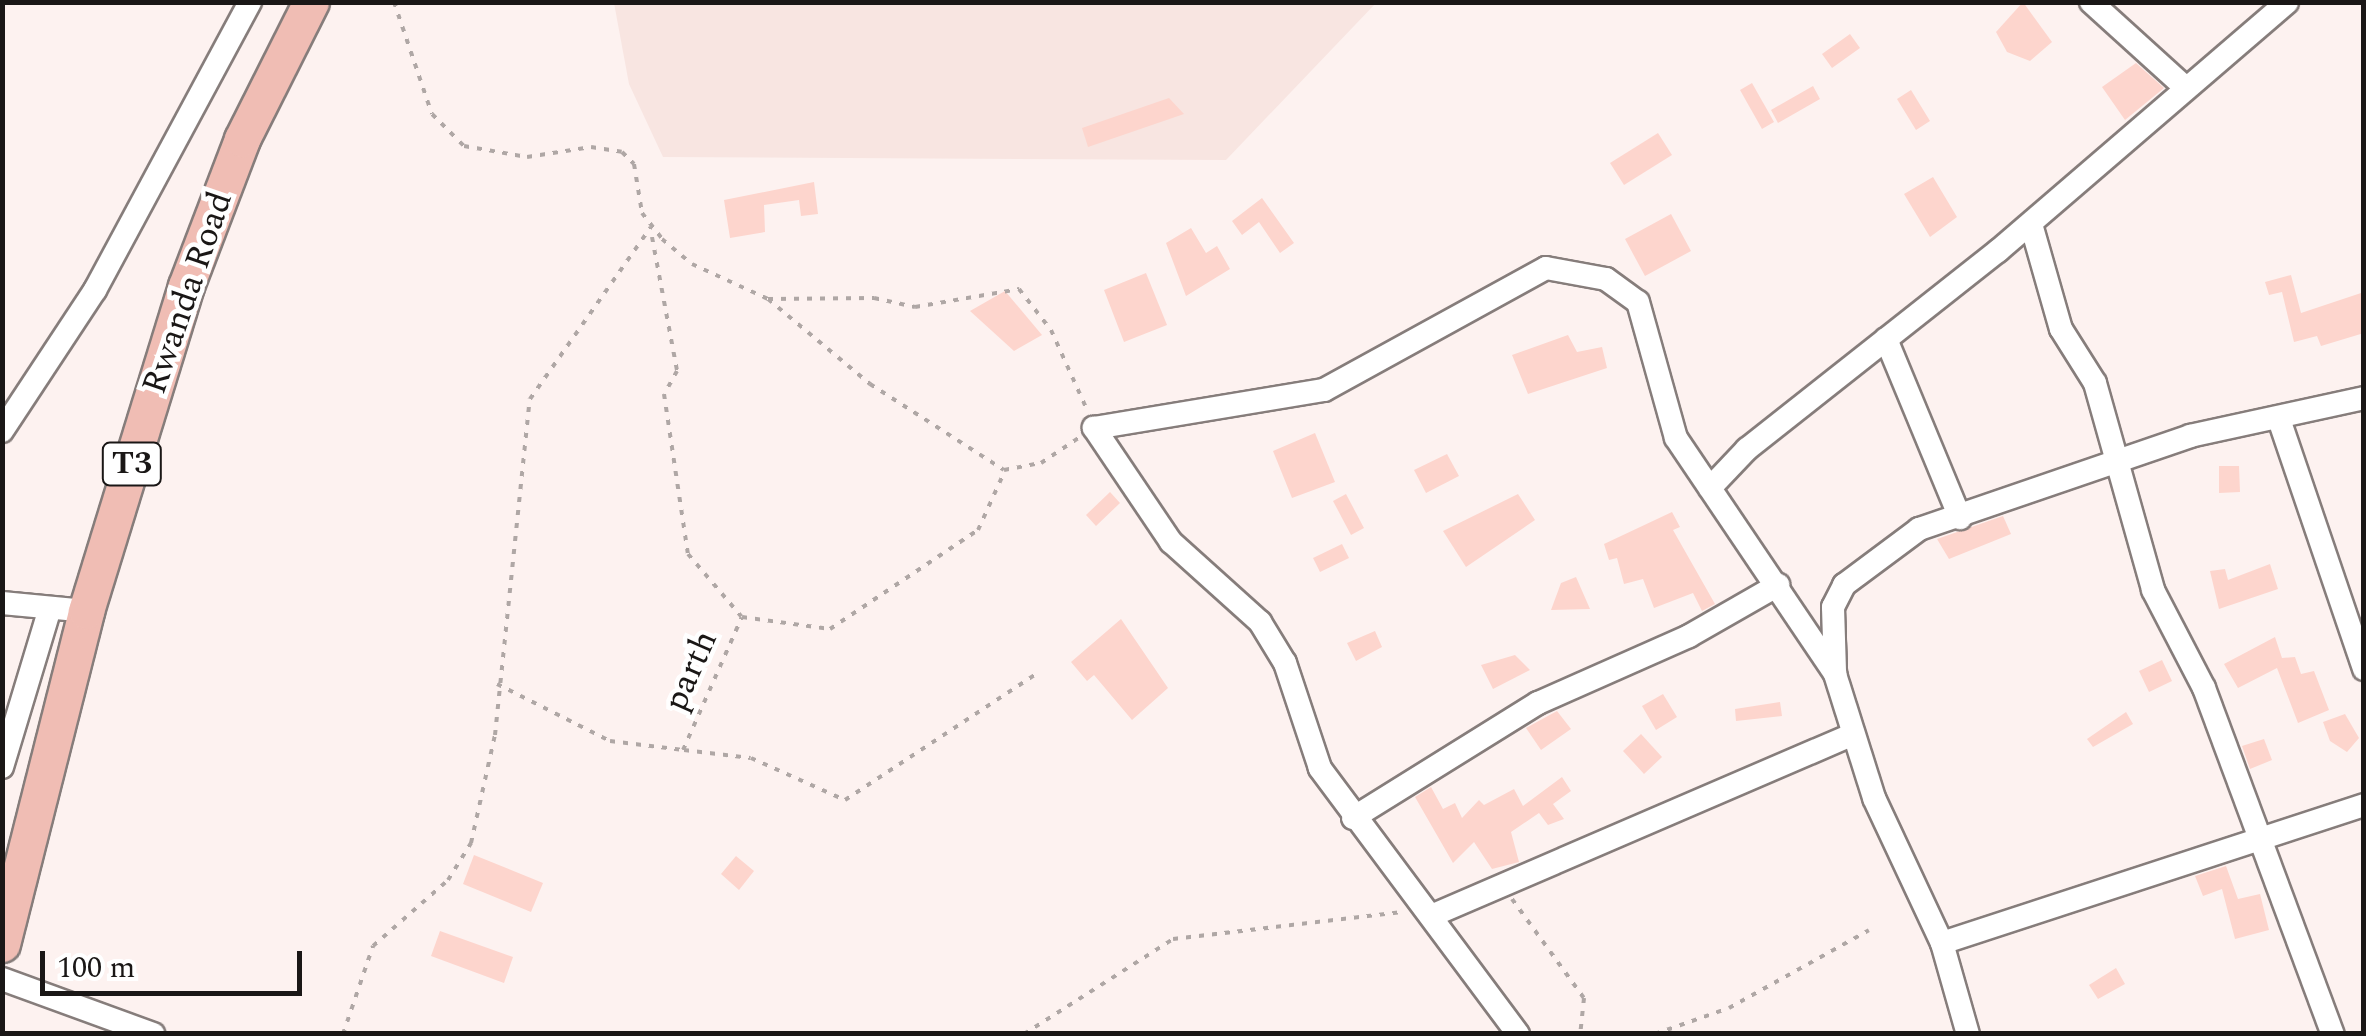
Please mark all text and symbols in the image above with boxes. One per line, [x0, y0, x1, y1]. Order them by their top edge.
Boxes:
street label: Rwanda Road [134, 186, 242, 400]
road number: T3 [100, 437, 164, 491]
street label: parth [655, 624, 727, 718]
scale bar [45, 931, 308, 993]
text: 100 m [57, 945, 135, 991]

